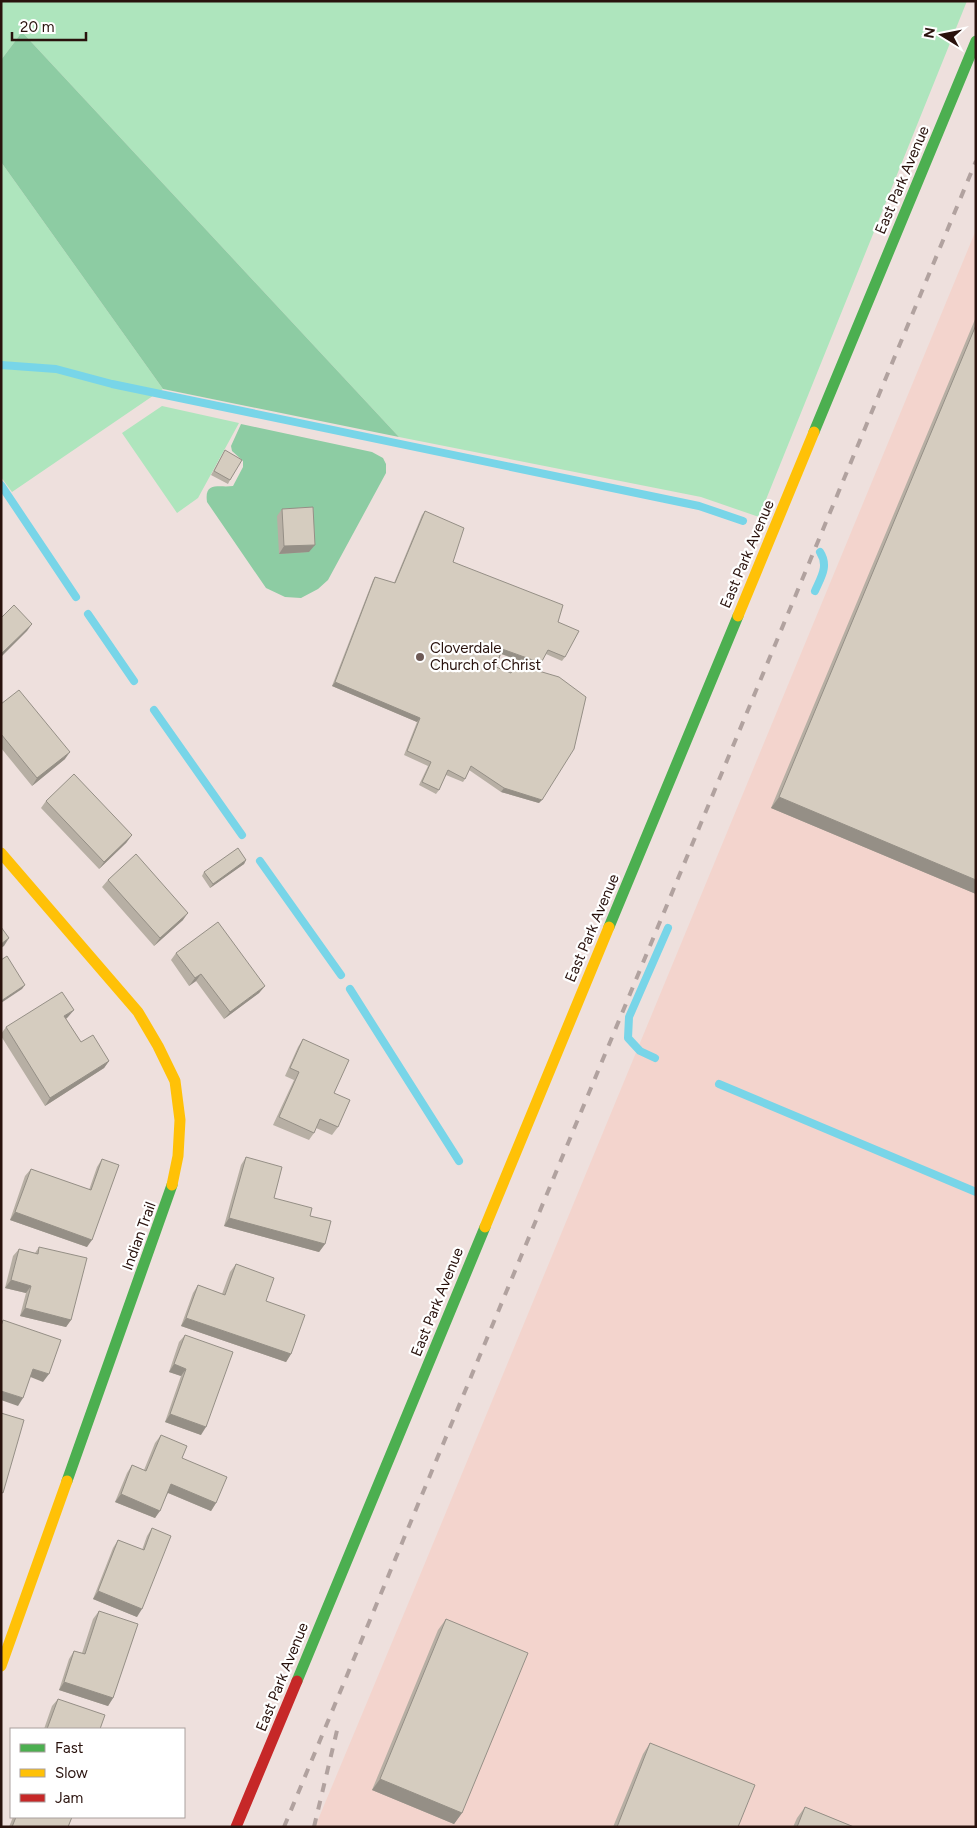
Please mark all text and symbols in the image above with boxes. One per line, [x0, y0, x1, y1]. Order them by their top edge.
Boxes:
scale bar [12, 10, 86, 42]
north arrow [917, 10, 967, 60]
text: 20 m [20, 18, 54, 36]
text: N [920, 26, 939, 40]
street label: East Park Avenue [871, 123, 933, 237]
street label: East Park Avenue [716, 497, 778, 611]
place label: Cloverdale Church of Christ [430, 639, 541, 674]
marker: Cloverdale Church of Christ [414, 651, 426, 663]
street label: East Park Avenue [561, 871, 623, 985]
street label: Indian Trail [118, 1199, 160, 1273]
street label: East Park Avenue [407, 1245, 467, 1359]
street label: East Park Avenue [252, 1620, 312, 1734]
legend [10, 1728, 185, 1818]
text: Fast [55, 1739, 84, 1757]
text: Slow [55, 1764, 88, 1782]
text: Jam [55, 1789, 83, 1807]

